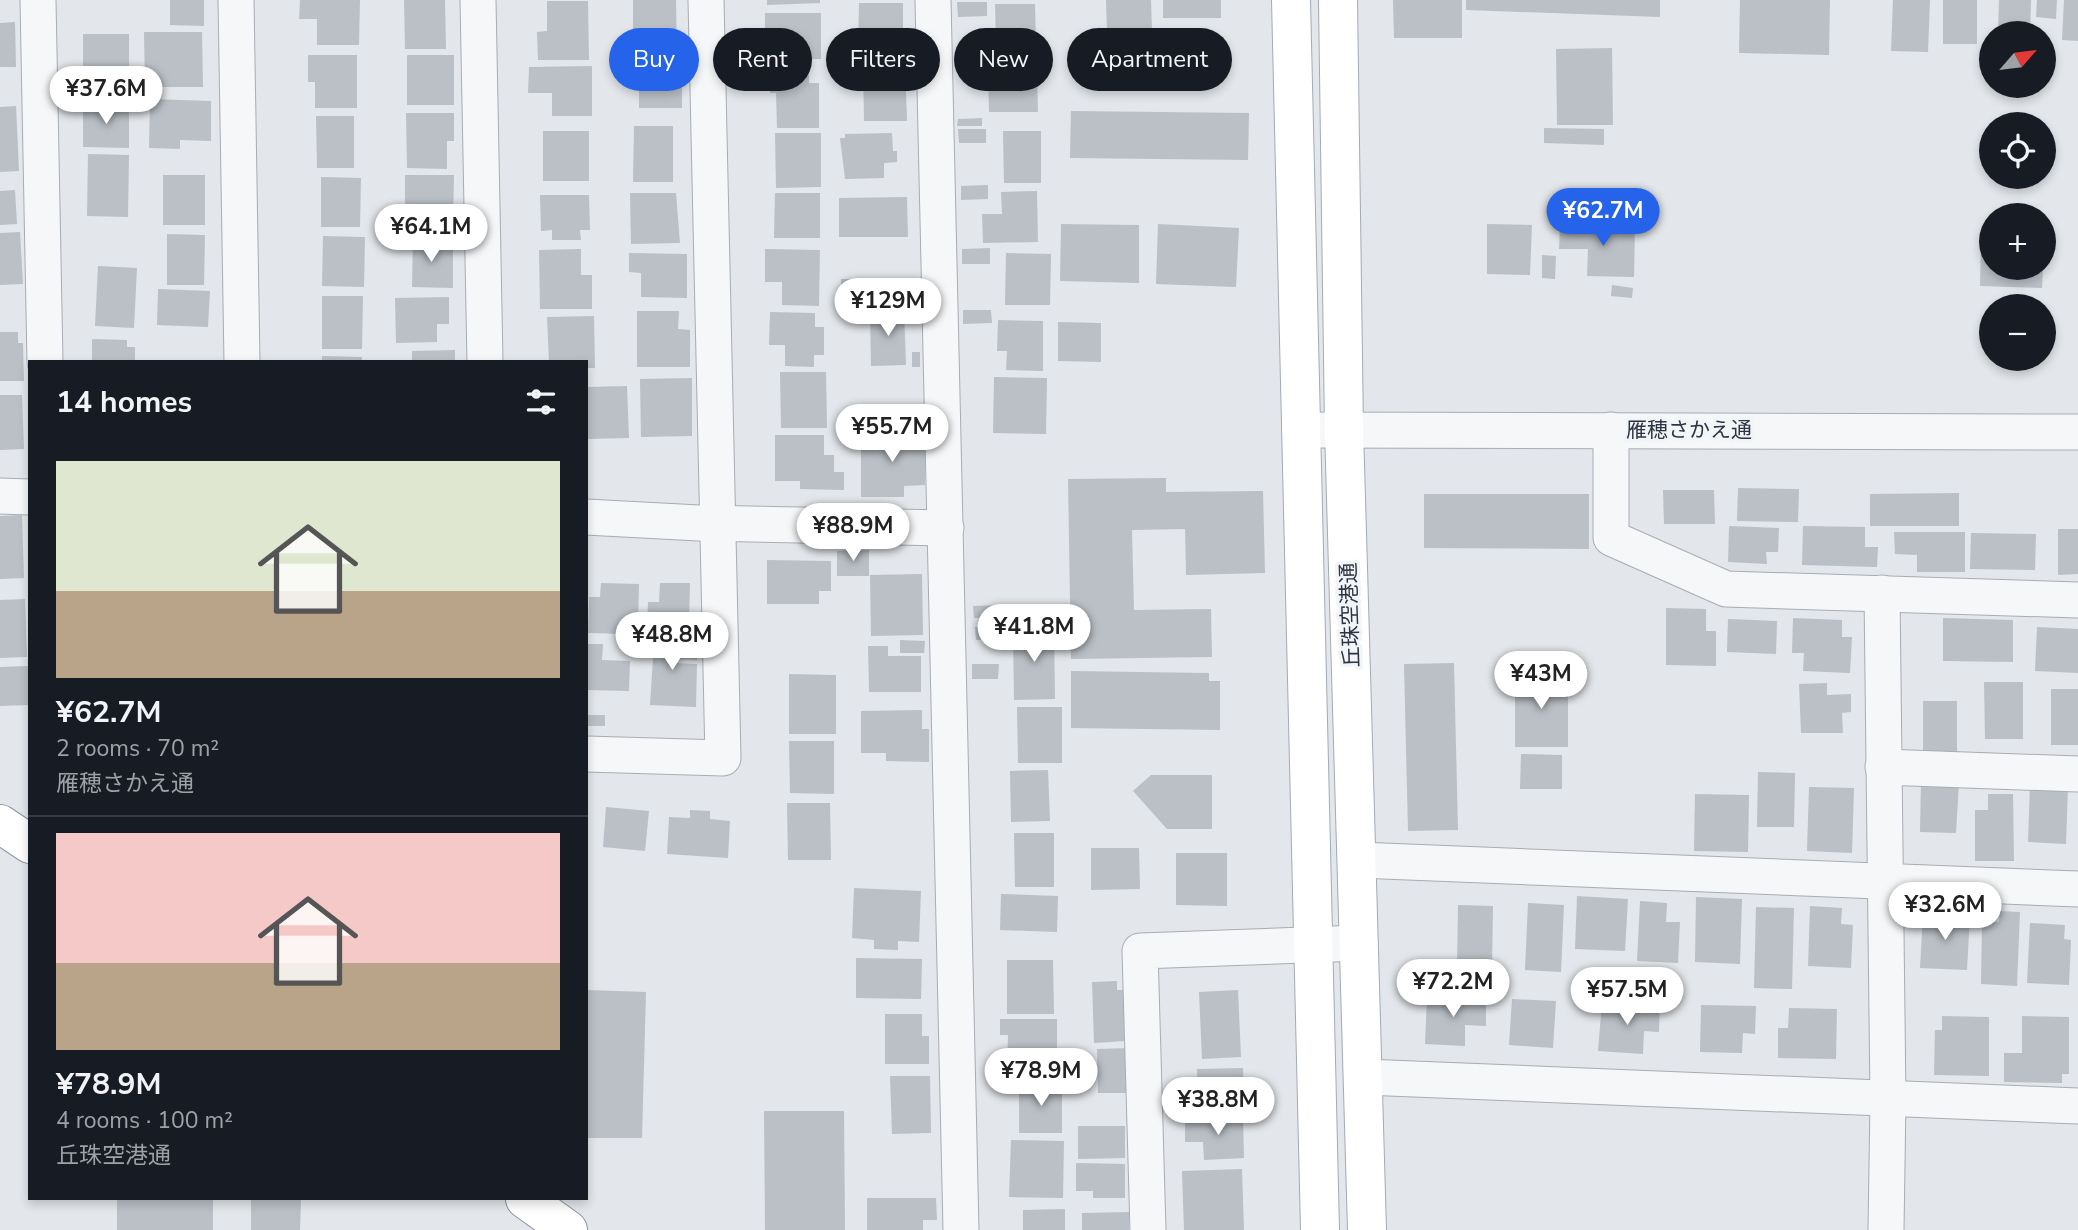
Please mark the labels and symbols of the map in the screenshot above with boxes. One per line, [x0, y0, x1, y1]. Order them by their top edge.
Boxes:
north arrow [1979, 21, 2056, 98]
pin: ¥37.6M [49, 66, 163, 126]
pin: ¥62.7M [1546, 188, 1660, 248]
pin: ¥64.1M [374, 204, 488, 264]
pin: ¥129M [839, 278, 937, 338]
pin: ¥55.7M [835, 405, 949, 464]
street label: 雁穂さかえ通 [1626, 416, 1752, 444]
pin: ¥88.9M [796, 504, 910, 563]
street label: 丘珠空港通 [1334, 562, 1366, 668]
pin: ¥41.8M [977, 604, 1091, 664]
pin: ¥48.8M [615, 612, 729, 672]
pin: ¥43M [1500, 652, 1582, 711]
pin: ¥32.6M [1888, 883, 2002, 942]
pin: ¥72.2M [1396, 960, 1510, 1019]
pin: ¥57.5M [1570, 968, 1684, 1027]
pin: ¥78.9M [984, 1048, 1098, 1108]
pin: ¥38.8M [1161, 1078, 1275, 1137]

